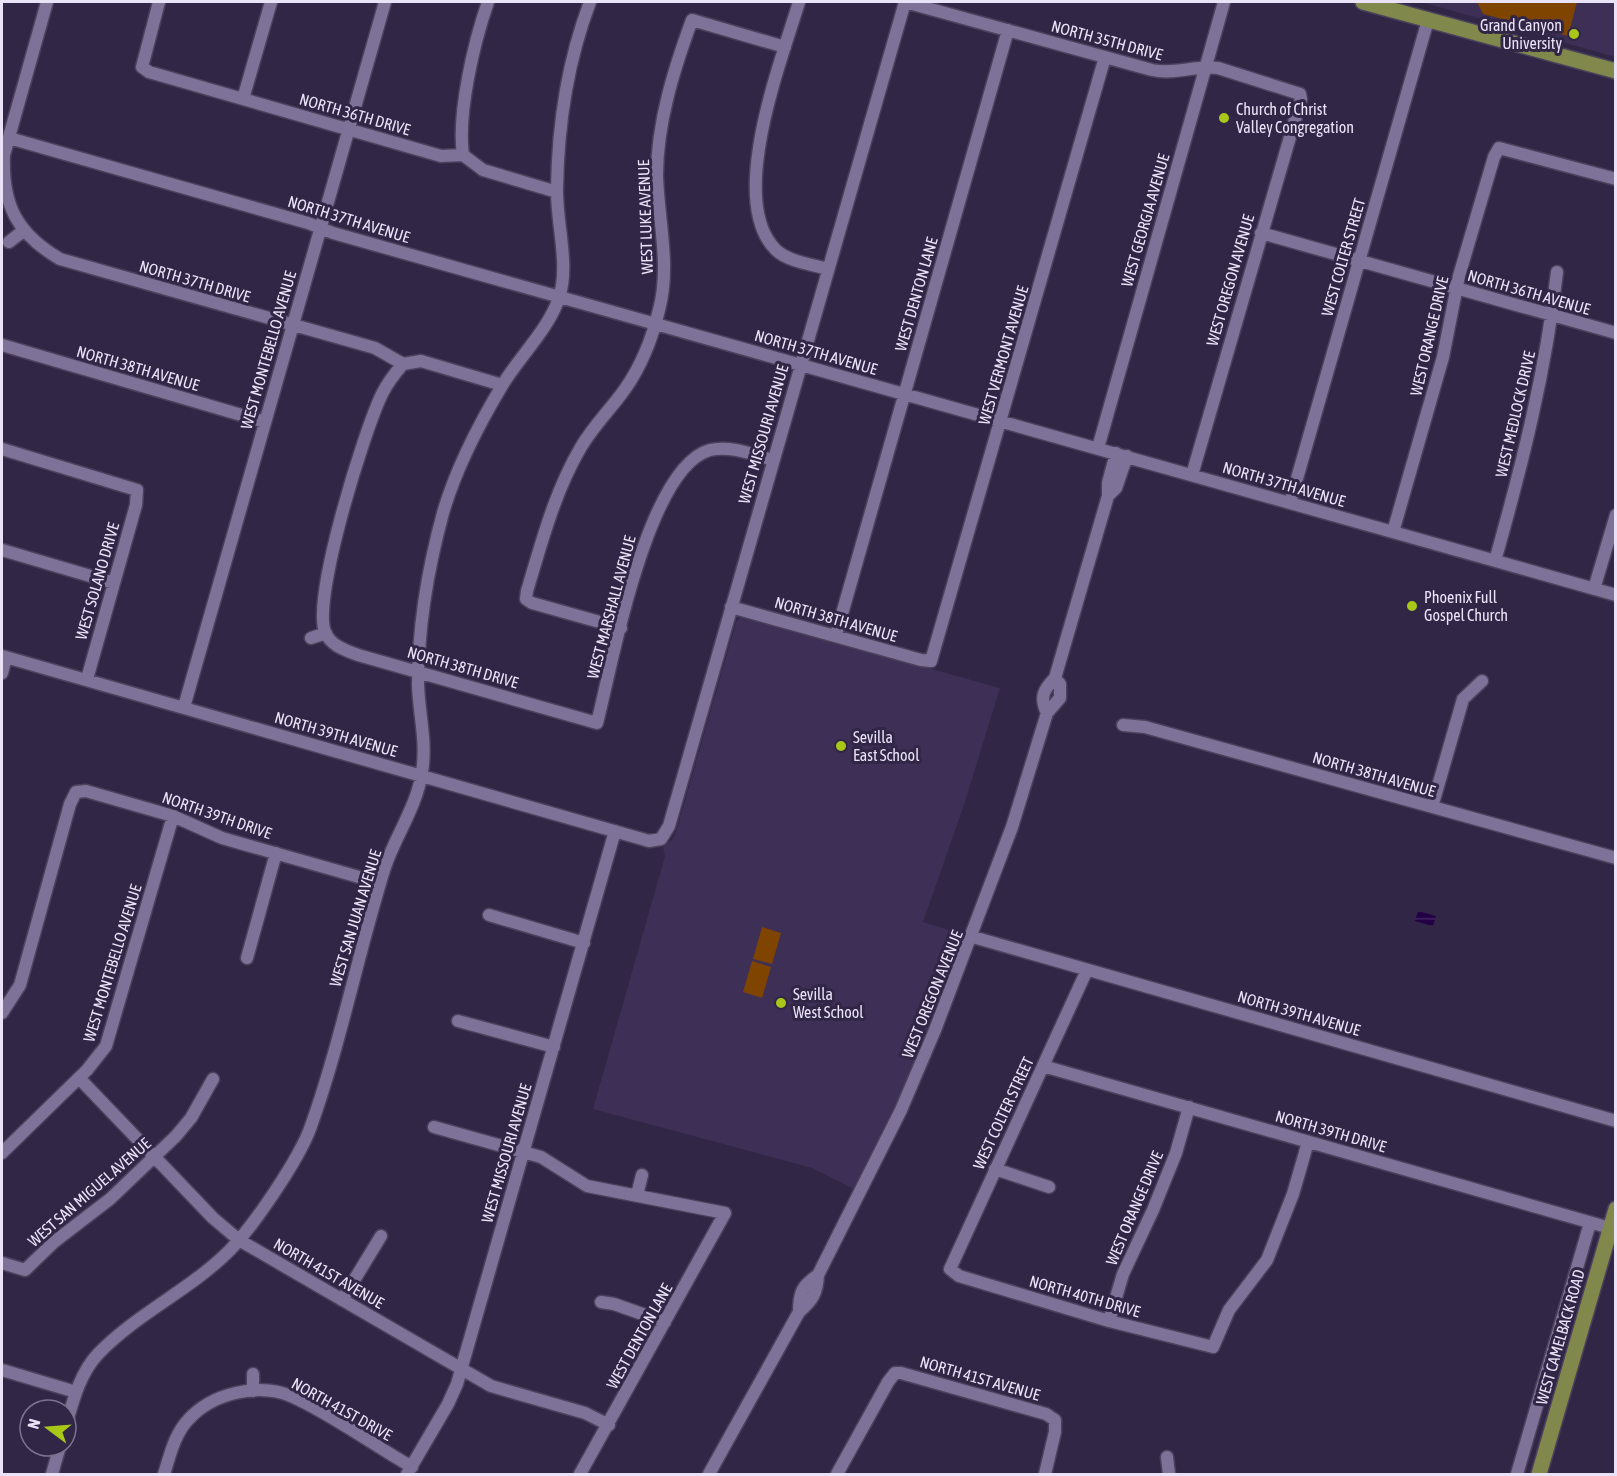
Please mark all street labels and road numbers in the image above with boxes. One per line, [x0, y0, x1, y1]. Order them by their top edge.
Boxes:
street label: NORTH 35TH DRIVE [1049, 16, 1165, 64]
street label: NORTH 36TH DRIVE [297, 90, 413, 138]
street label: WEST GEORGIA AVENUE [1117, 151, 1173, 288]
street label: WEST LUKE AVENUE [634, 159, 656, 275]
street label: NORTH 37TH AVENUE [286, 192, 412, 246]
street label: WEST COLTER STREET [1318, 196, 1368, 318]
street label: WEST OREGON AVENUE [1203, 212, 1257, 348]
street label: WEST DENTON LANE [891, 235, 941, 353]
street label: NORTH 37TH DRIVE [137, 257, 253, 305]
street label: NORTH 36TH AVENUE [1466, 266, 1593, 318]
street label: WEST MONTEBELLO AVENUE [237, 269, 299, 431]
street label: WEST ORANGE DRIVE [1406, 274, 1452, 398]
street label: WEST VERMONT AVENUE [975, 283, 1031, 427]
street label: NORTH 37TH AVENUE [753, 326, 880, 378]
street label: NORTH 38TH AVENUE [75, 342, 202, 394]
street label: WEST MEDLOCK DRIVE [1492, 349, 1538, 479]
street label: WEST MISSOURI AVENUE [735, 362, 791, 505]
street label: NORTH 37TH AVENUE [1221, 458, 1348, 510]
street label: WEST SOLANO DRIVE [72, 520, 122, 642]
street label: WEST MARSHALL AVENUE [583, 533, 639, 680]
street label: NORTH 38TH AVENUE [773, 593, 900, 645]
street label: NORTH 38TH DRIVE [405, 643, 521, 691]
street label: NORTH 39TH AVENUE [273, 708, 400, 760]
street label: NORTH 38TH AVENUE [1311, 748, 1438, 800]
street label: NORTH 39TH DRIVE [160, 788, 274, 842]
street label: WEST SAN JUAN AVENUE [326, 847, 384, 989]
street label: WEST MONTEBELLO AVENUE [79, 882, 145, 1044]
street label: WEST OREGON AVENUE [898, 927, 966, 1060]
street label: NORTH 39TH AVENUE [1236, 987, 1363, 1039]
street label: WEST COLTER STREET [969, 1054, 1037, 1172]
street label: WEST MISSOURI AVENUE [478, 1081, 534, 1224]
street label: NORTH 39TH DRIVE [1273, 1107, 1389, 1155]
street label: WEST SAN MIGUEL AVENUE [24, 1134, 154, 1250]
street label: WEST ORANGE DRIVE [1102, 1148, 1166, 1268]
street label: NORTH 41ST AVENUE [271, 1234, 387, 1312]
street label: WEST CAMELBACK ROAD [1532, 1267, 1588, 1407]
street label: NORTH 40TH DRIVE [1027, 1272, 1143, 1320]
street label: WEST DENTON LANE [603, 1280, 675, 1392]
street label: NORTH 41ST AVENUE [918, 1352, 1042, 1404]
street label: NORTH 41ST DRIVE [289, 1374, 395, 1444]

